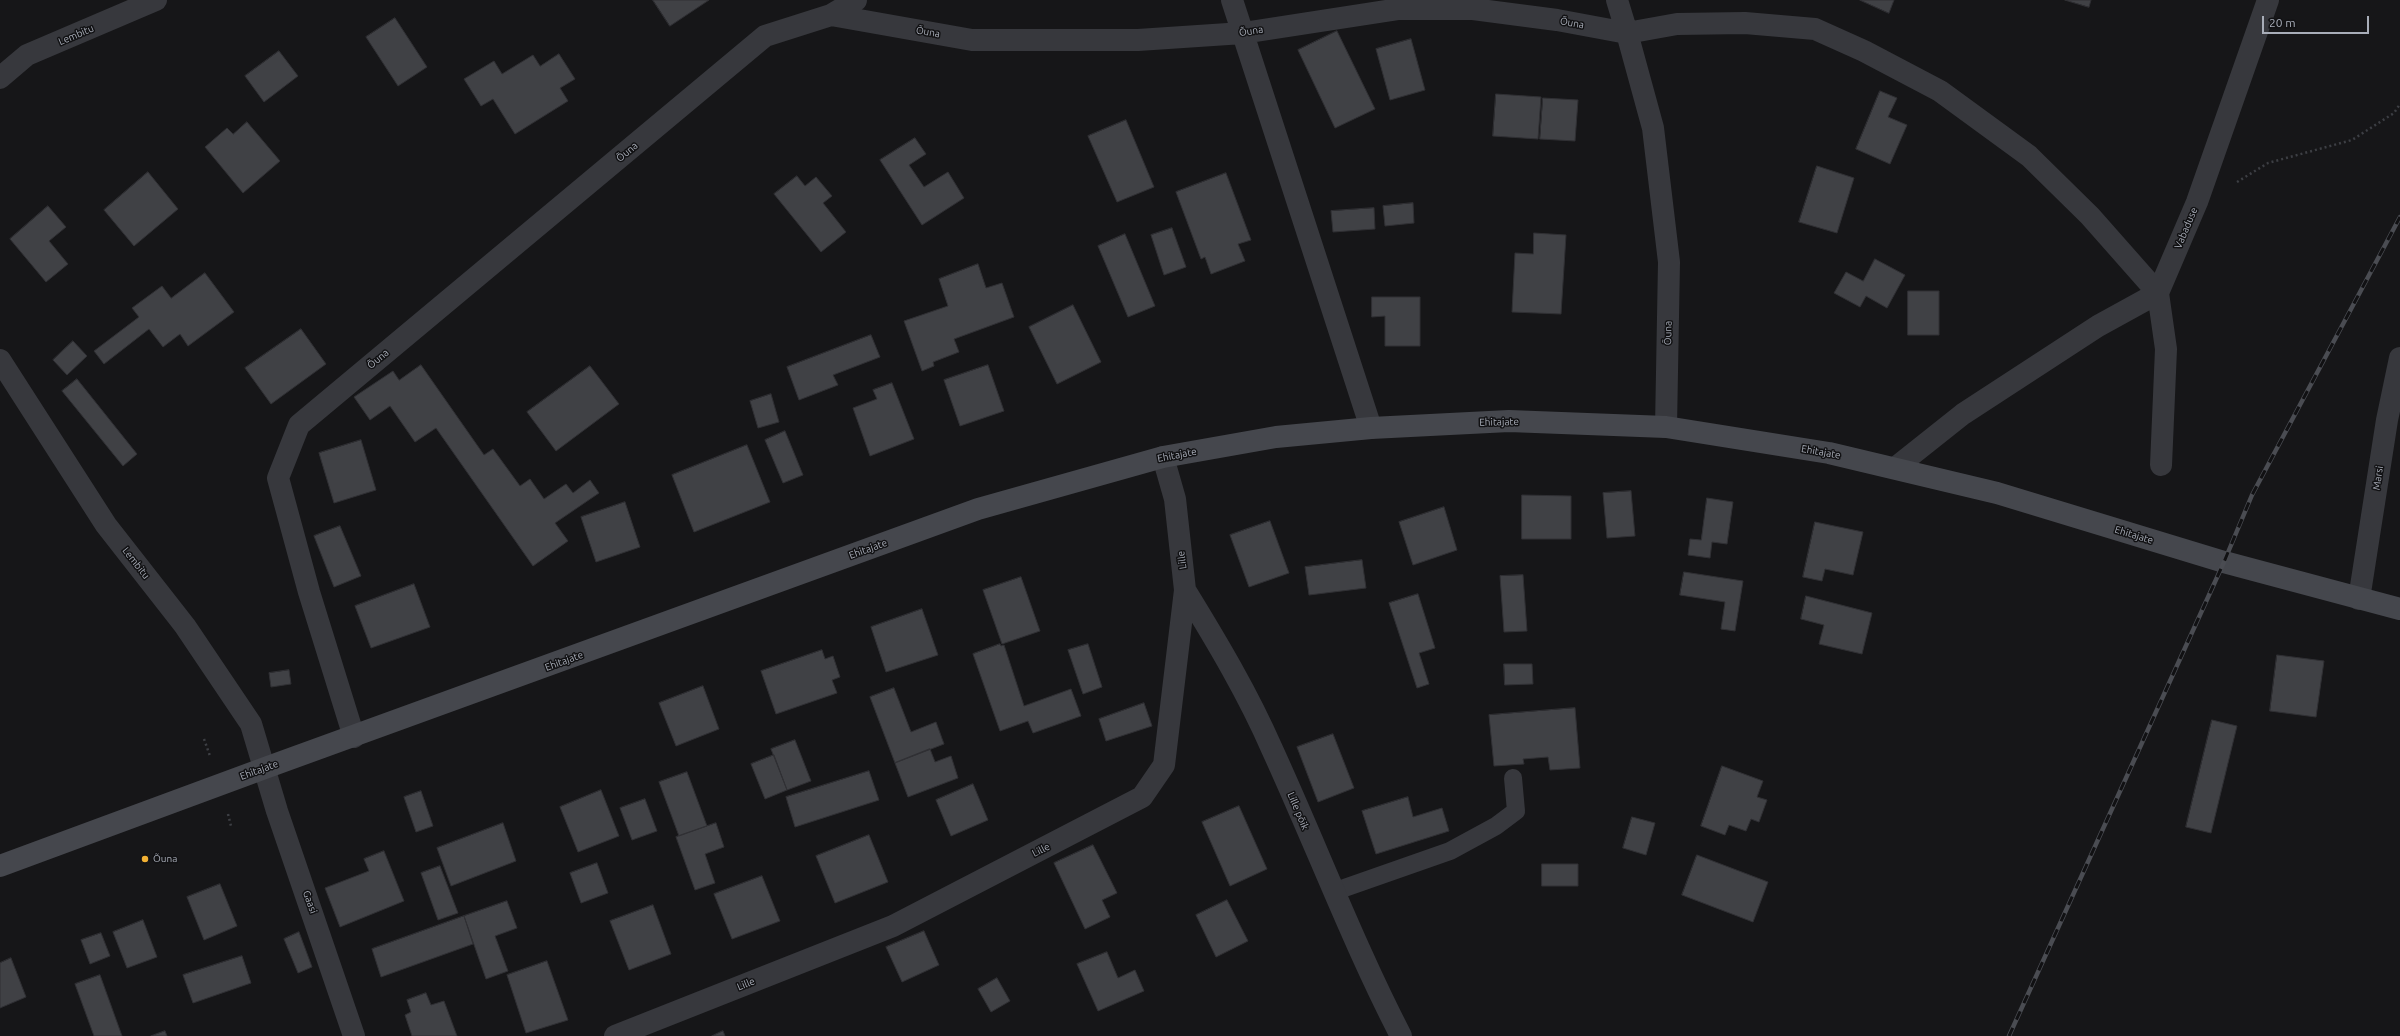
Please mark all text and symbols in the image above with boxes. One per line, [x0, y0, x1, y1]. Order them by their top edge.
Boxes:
scale bar [2264, 8, 2371, 34]
street label: Õuna [1559, 15, 1585, 31]
text: 20 m [2269, 16, 2296, 29]
street label: Lembitu [57, 22, 95, 48]
street label: Õuna [1238, 23, 1264, 39]
street label: Õuna [915, 24, 941, 40]
street label: Õuna [614, 140, 640, 164]
street label: Vabaduse [2172, 206, 2200, 250]
street label: Õuna [1662, 321, 1674, 345]
street label: Õuna [365, 347, 391, 371]
street label: Ehitajate [1479, 416, 1519, 428]
street label: Ehitajate [1800, 443, 1842, 461]
street label: Ehitajate [1156, 445, 1198, 465]
street label: Marsi [2370, 465, 2386, 491]
street label: Ehitajate [2113, 523, 2155, 547]
street label: Ehitajate [847, 537, 889, 561]
street label: Lembitu [120, 545, 152, 581]
street label: Lille [1175, 550, 1189, 570]
street label: Ehitajate [543, 649, 585, 673]
street label: Ehitajate [238, 758, 280, 782]
street label: Lille põik [1285, 790, 1311, 832]
street label: Lille [1030, 841, 1052, 859]
place label: Õuna [153, 853, 177, 865]
marker: Õuna [140, 854, 150, 864]
street label: Gaasi [300, 889, 320, 915]
street label: Lille [735, 975, 757, 993]

